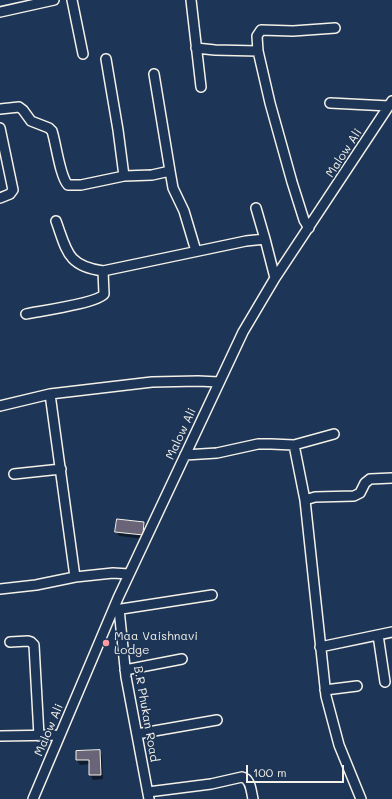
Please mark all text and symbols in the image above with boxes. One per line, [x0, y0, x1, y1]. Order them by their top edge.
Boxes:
street label: Malow Ali [323, 126, 365, 180]
street label: Malow Ali [163, 406, 199, 462]
place label: Maa Vaishnavi Lodge [114, 629, 198, 657]
marker: Maa Vaishnavi Lodge [101, 638, 111, 648]
street label: B.R Phukan Road [130, 665, 162, 763]
street label: Malow Ali [32, 702, 66, 758]
scale bar [248, 757, 346, 783]
text: 100 m [253, 764, 287, 780]

